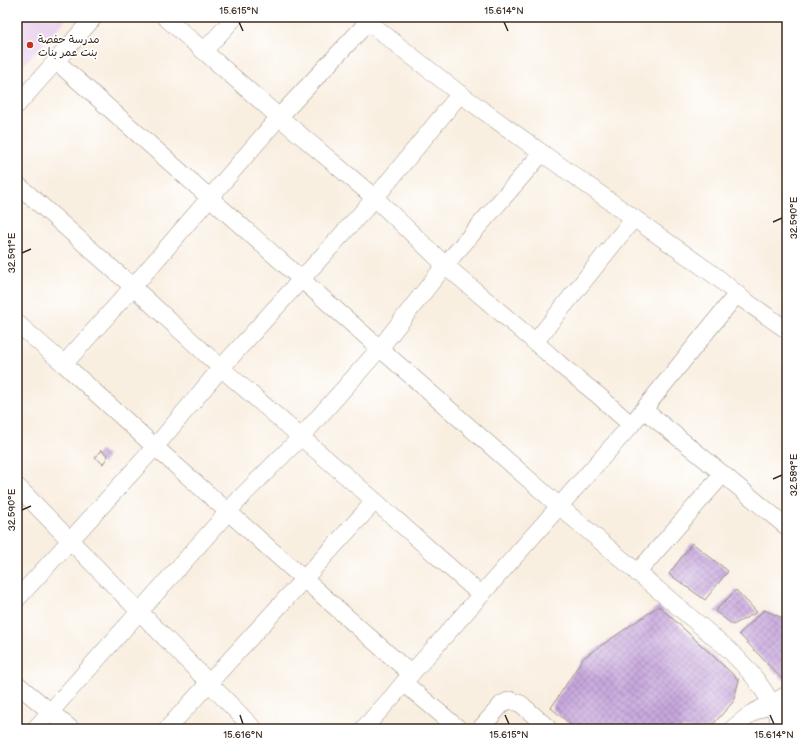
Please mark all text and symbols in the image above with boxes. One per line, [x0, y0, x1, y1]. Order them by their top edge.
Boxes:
text: 15.615°N [219, 5, 259, 17]
text: 15.614°N [484, 5, 524, 17]
place label: مدرسة حفصة بنت عمر بنات [38, 33, 100, 60]
marker: مدرسة حفصة بنت عمر بنات [25, 40, 35, 50]
text: 32.590°E [788, 196, 800, 239]
text: 32.591°E [6, 232, 18, 273]
text: 32.589°E [788, 453, 800, 496]
text: 32.590°E [6, 488, 18, 531]
text: 15.616°N [223, 729, 263, 741]
text: 15.615°N [489, 729, 529, 741]
text: 15.614°N [754, 729, 794, 741]

